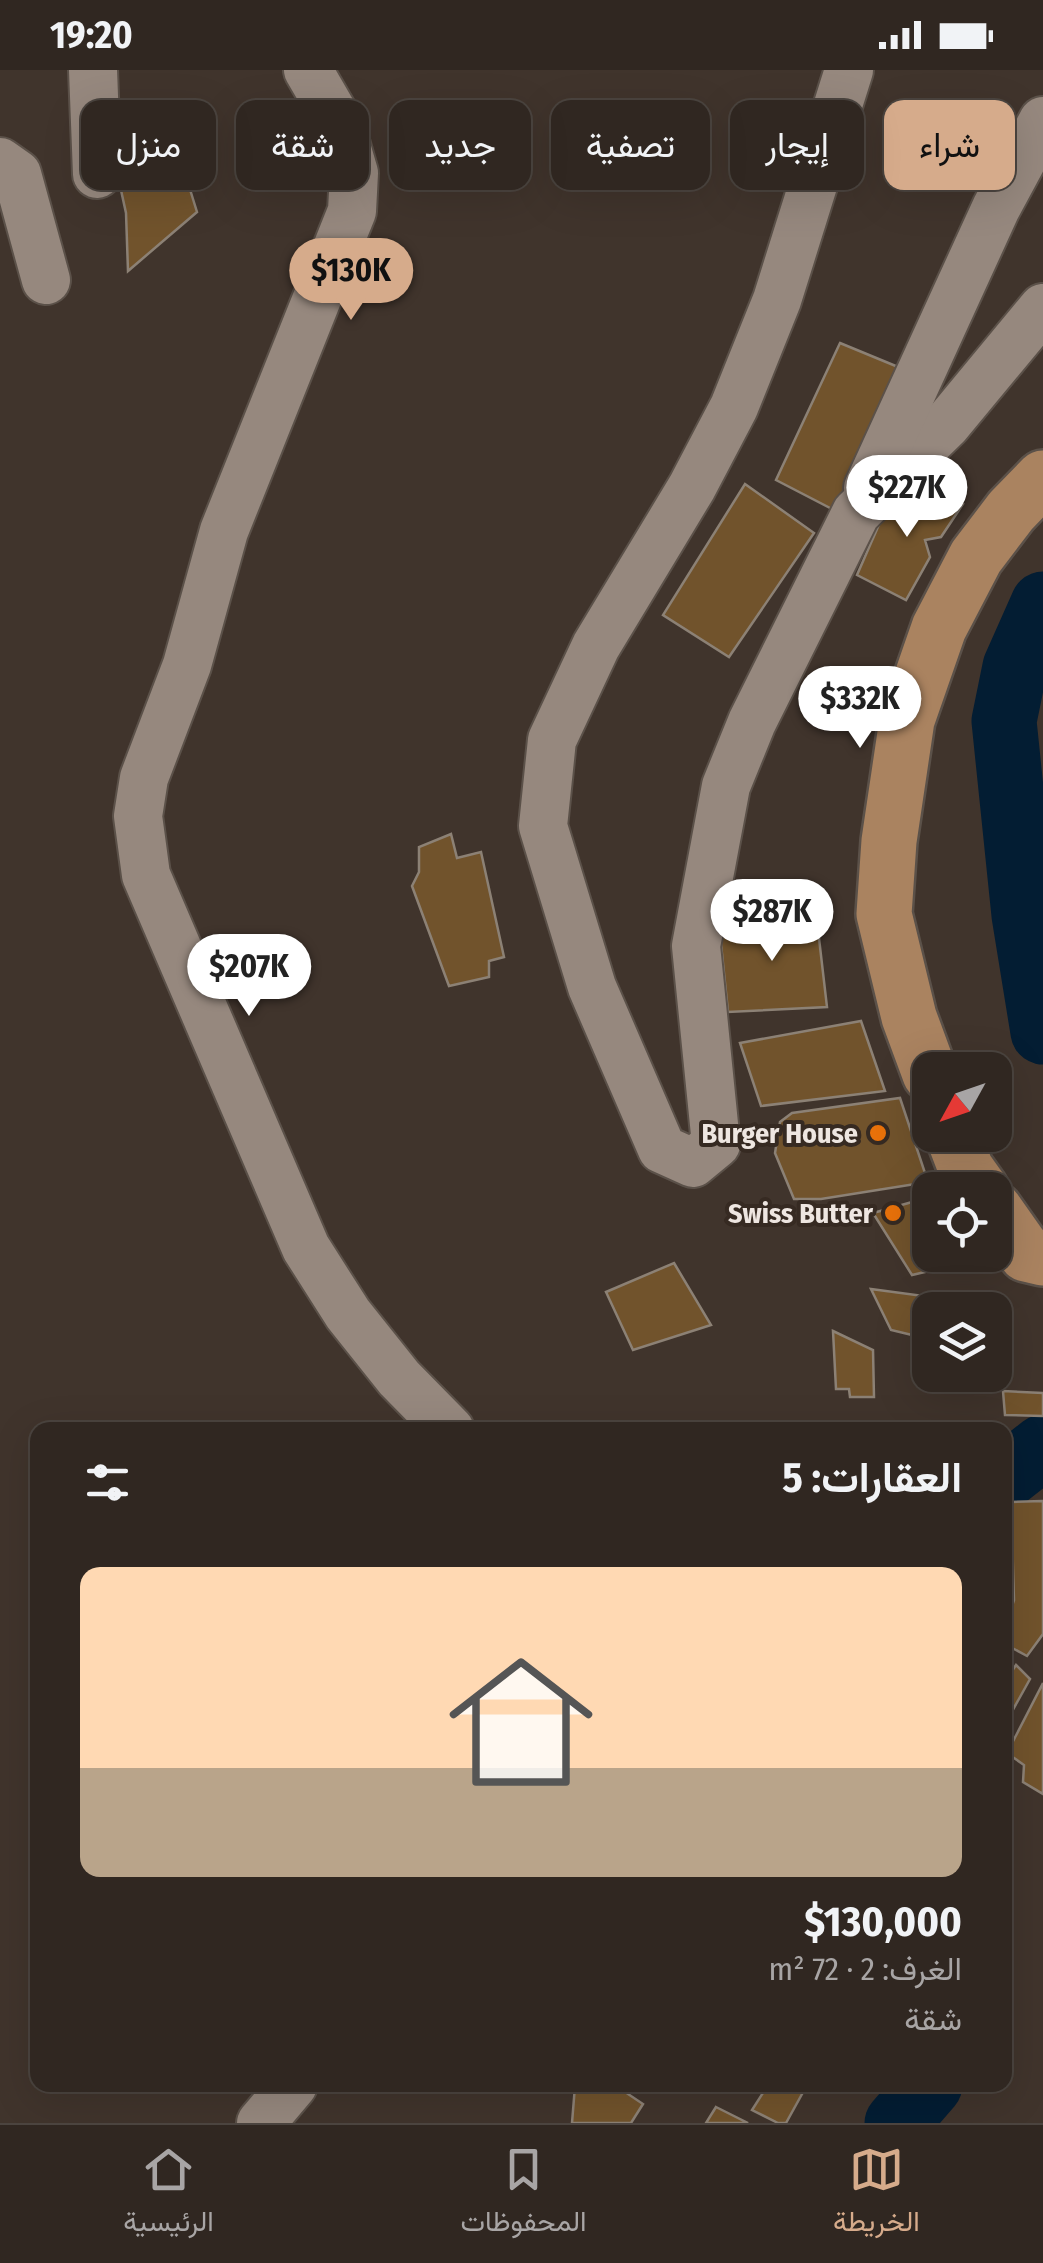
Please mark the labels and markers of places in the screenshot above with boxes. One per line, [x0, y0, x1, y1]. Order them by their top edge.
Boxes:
pin: $130K [281, 238, 421, 323]
pin: $227K [837, 455, 977, 540]
pin: $332K [790, 666, 930, 751]
pin: $287K [702, 879, 842, 964]
pin: $207K [179, 934, 319, 1019]
place label: Burger House [701, 1117, 858, 1150]
marker: Burger House [867, 1122, 889, 1144]
place label: Swiss Butter [728, 1197, 874, 1230]
marker: Swiss Butter [882, 1202, 904, 1224]

